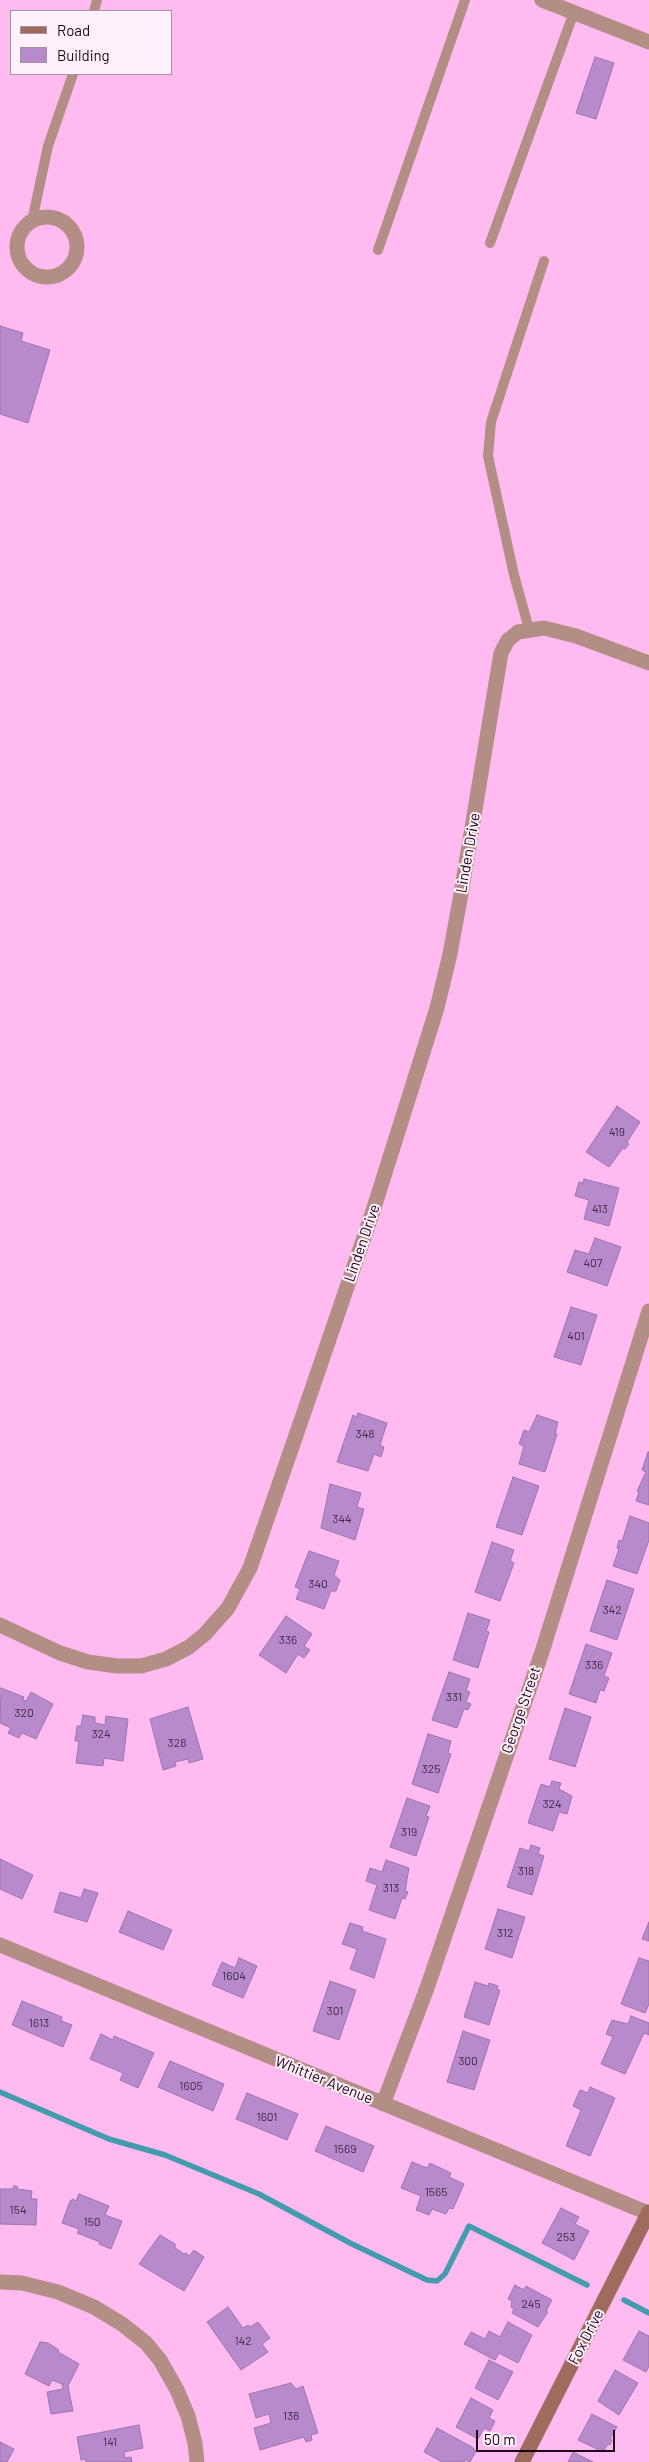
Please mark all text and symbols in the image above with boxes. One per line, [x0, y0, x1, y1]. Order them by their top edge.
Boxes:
legend [10, 10, 172, 75]
text: Road [57, 21, 90, 39]
text: Building [57, 46, 110, 64]
street label: Linden Drive [452, 812, 484, 894]
house number: 419 [609, 1125, 625, 1139]
street label: Linden Drive [340, 1202, 384, 1284]
house number: 413 [592, 1202, 608, 1216]
house number: 407 [583, 1256, 603, 1270]
house number: 401 [567, 1329, 585, 1343]
house number: 348 [355, 1427, 375, 1441]
house number: 344 [332, 1512, 352, 1526]
house number: 340 [308, 1577, 328, 1591]
house number: 342 [602, 1603, 622, 1617]
house number: 336 [279, 1633, 297, 1647]
house number: 336 [585, 1658, 603, 1672]
street label: George Street [498, 1664, 544, 1756]
house number: 331 [446, 1690, 462, 1704]
house number: 320 [14, 1706, 34, 1720]
house number: 324 [91, 1727, 111, 1741]
house number: 328 [168, 1736, 186, 1750]
house number: 325 [422, 1762, 440, 1776]
house number: 324 [542, 1797, 562, 1811]
house number: 319 [401, 1825, 417, 1839]
house number: 318 [518, 1864, 534, 1878]
house number: 313 [383, 1881, 399, 1895]
house number: 312 [497, 1926, 513, 1940]
house number: 1604 [222, 1969, 246, 1983]
house number: 301 [327, 2004, 343, 2018]
house number: 1613 [29, 2016, 49, 2030]
street label: Whittier Avenue [272, 2052, 376, 2108]
house number: 300 [458, 2054, 478, 2068]
house number: 1605 [179, 2079, 203, 2093]
house number: 1601 [256, 2110, 278, 2124]
house number: 1569 [334, 2142, 356, 2156]
house number: 1565 [425, 2185, 447, 2199]
house number: 154 [10, 2203, 26, 2217]
house number: 150 [83, 2215, 101, 2229]
house number: 253 [557, 2230, 575, 2244]
house number: 245 [521, 2297, 541, 2311]
street label: Fox Drive [564, 2306, 608, 2368]
house number: 142 [234, 2334, 252, 2348]
house number: 138 [283, 2409, 299, 2423]
scale bar [479, 2420, 618, 2452]
text: 50 m [484, 2430, 516, 2448]
house number: 141 [103, 2435, 117, 2449]

